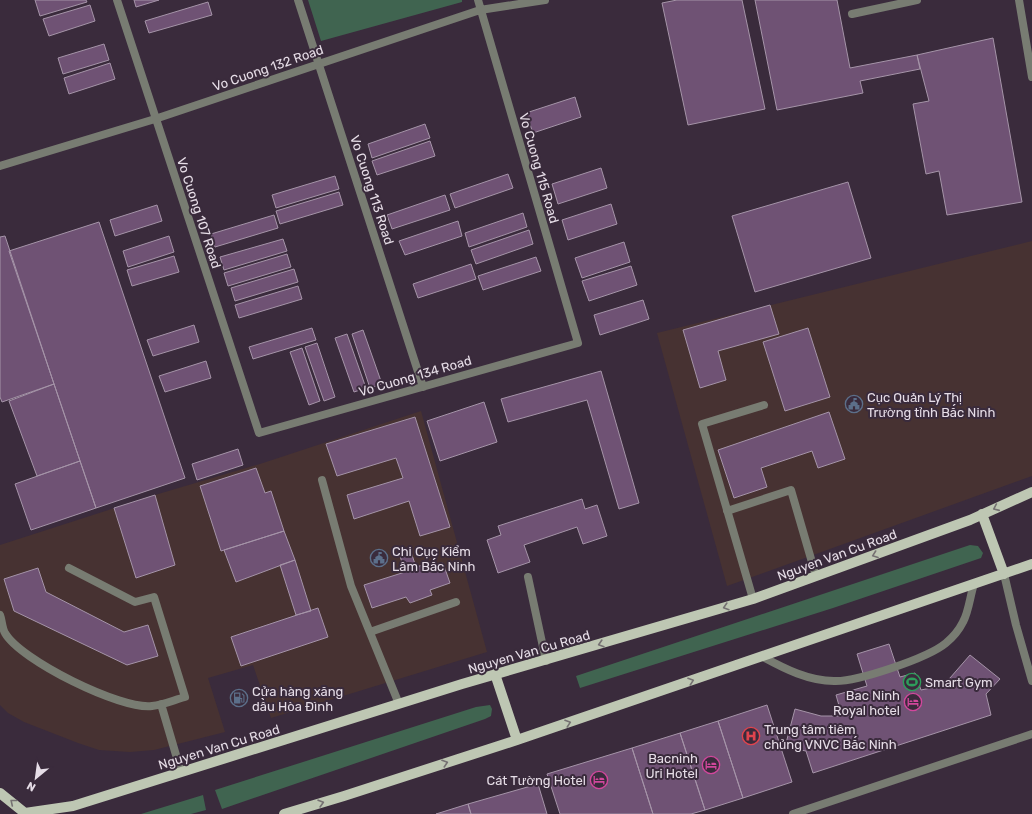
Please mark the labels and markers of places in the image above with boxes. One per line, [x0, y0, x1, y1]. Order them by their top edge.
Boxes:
place label: Cục Quản Lý Thị Trường tỉnh Bắc Ninh [867, 390, 995, 421]
public building icon: Cục Quản Lý Thị Trường tỉnh Bắc Ninh [844, 394, 864, 414]
place label: Chi Cục Kiểm Lâm Bắc Ninh [392, 544, 475, 574]
public building icon: Chi Cục Kiểm Lâm Bắc Ninh [369, 548, 389, 568]
sports icon: Smart Gym [902, 672, 922, 692]
place label: Smart Gym [925, 675, 993, 690]
place label: Cửa hàng xăng dầu Hòa Đình [252, 684, 343, 714]
fuel station icon: Cửa hàng xăng dầu Hòa Đình [229, 688, 249, 708]
place label: Bac Ninh Royal hotel [833, 688, 900, 718]
hotel icon: Bac Ninh Royal hotel [903, 692, 923, 712]
place label: Trung tâm tiêm chủng VNVC Bắc Ninh [764, 722, 897, 753]
hospital icon: Trung tâm tiêm chủng VNVC Bắc Ninh [741, 726, 761, 746]
place label: Bacninh Uri Hotel [645, 751, 698, 781]
hotel icon: Bacninh Uri Hotel [701, 755, 721, 775]
hotel icon: Cát Tường Hotel [589, 770, 609, 790]
place label: Cát Tường Hotel [487, 773, 586, 789]

